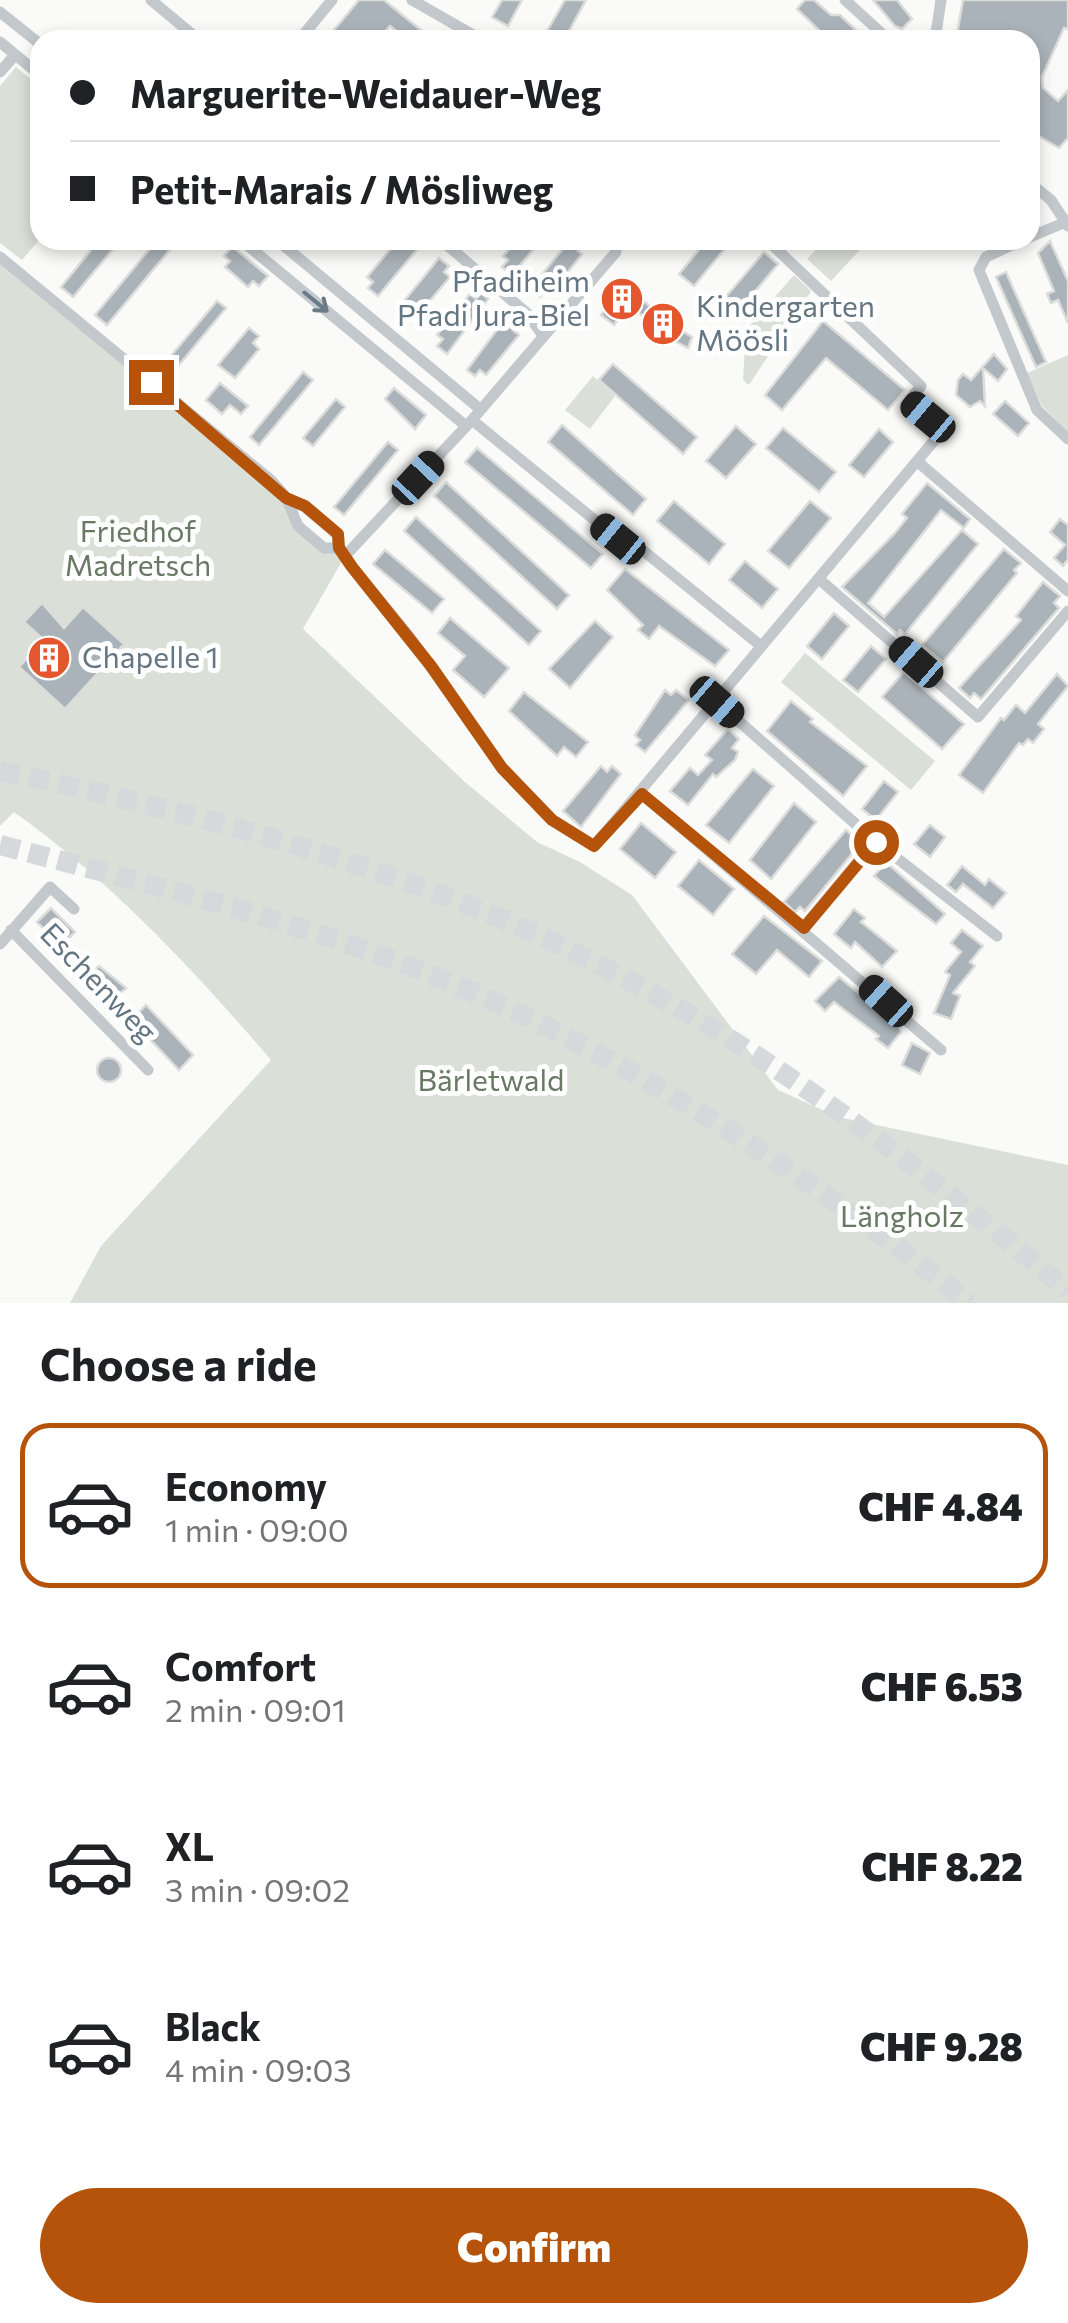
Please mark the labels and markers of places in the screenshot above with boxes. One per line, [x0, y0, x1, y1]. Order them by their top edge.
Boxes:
place label: Pfadiheim Pfadi Jura-Biel [397, 261, 590, 332]
building icon: Pfadiheim Pfadi Jura-Biel [599, 276, 645, 322]
place label: Kindergarten Möösli [696, 286, 875, 357]
building icon: Kindergarten Möösli [640, 301, 686, 347]
building icon: Chapelle 1 [26, 635, 72, 681]
place label: Chapelle 1 [82, 637, 219, 674]

